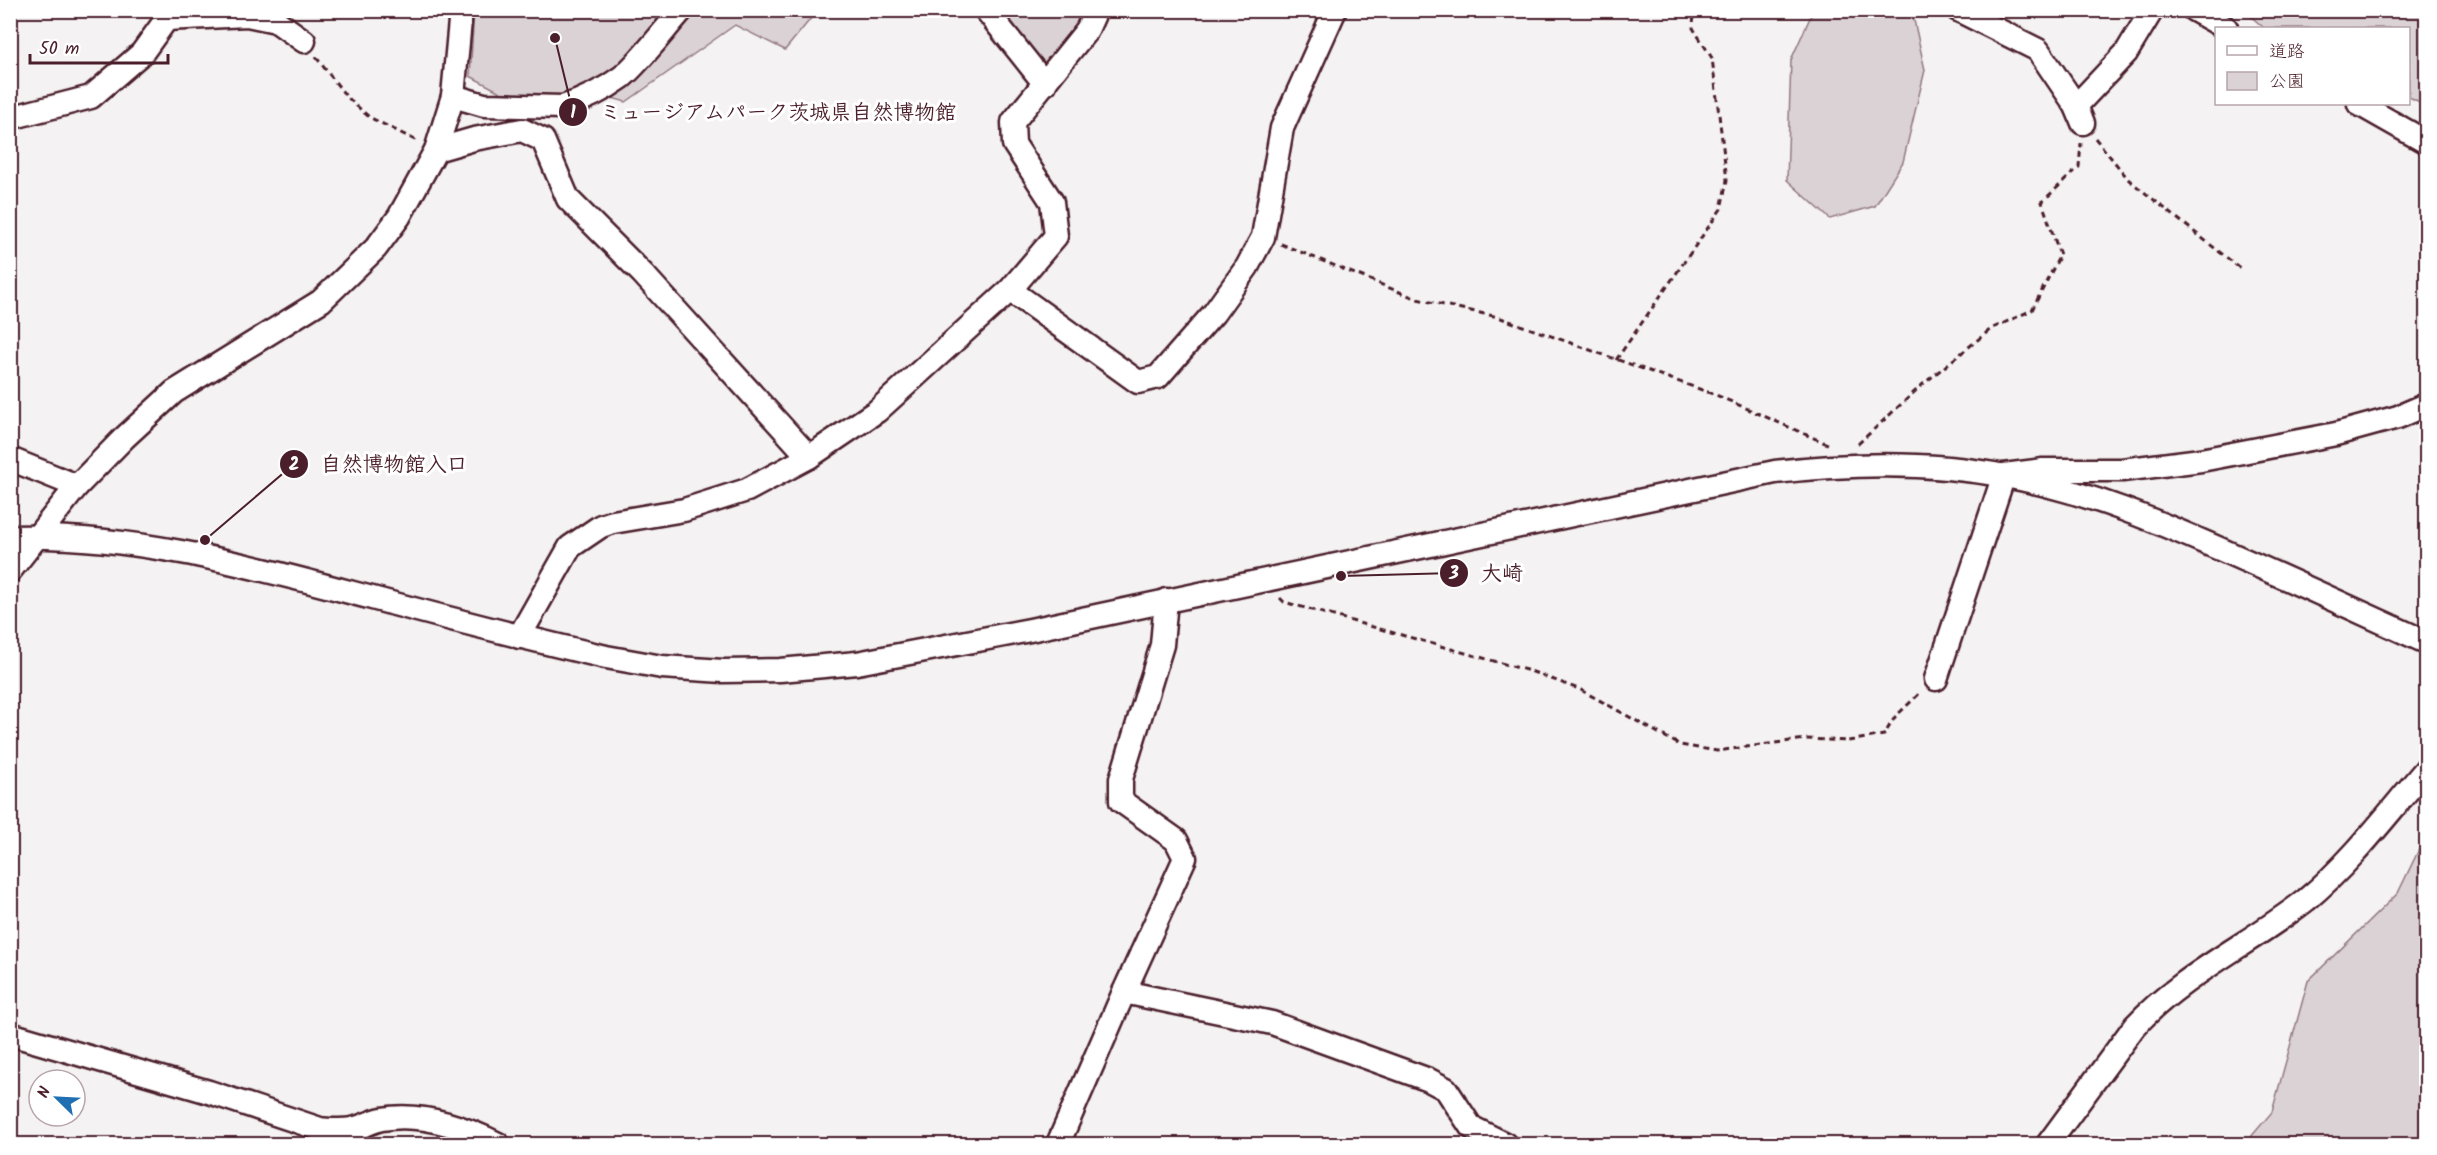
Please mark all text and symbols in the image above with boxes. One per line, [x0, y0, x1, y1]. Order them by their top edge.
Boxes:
scale bar [30, 27, 168, 65]
legend [2215, 27, 2410, 105]
text: 50 m [39, 35, 79, 64]
text: 道路 [2269, 38, 2305, 67]
text: 公園 [2269, 68, 2305, 97]
callout: ミュージアムパーク茨城県自然博物館 [558, 92, 969, 131]
text: ミュージアムパーク茨城県自然博物館 [600, 97, 956, 130]
text: 1 [570, 99, 576, 128]
callout: 自然博物館入口 [279, 444, 480, 483]
text: 自然博物館入口 [321, 449, 468, 482]
text: 2 [289, 451, 299, 480]
callout: 大崎 [1439, 553, 1535, 592]
text: 大崎 [1481, 558, 1523, 591]
text: 3 [1448, 560, 1459, 589]
north arrow [27, 1068, 87, 1128]
text: N [31, 1083, 58, 1102]

